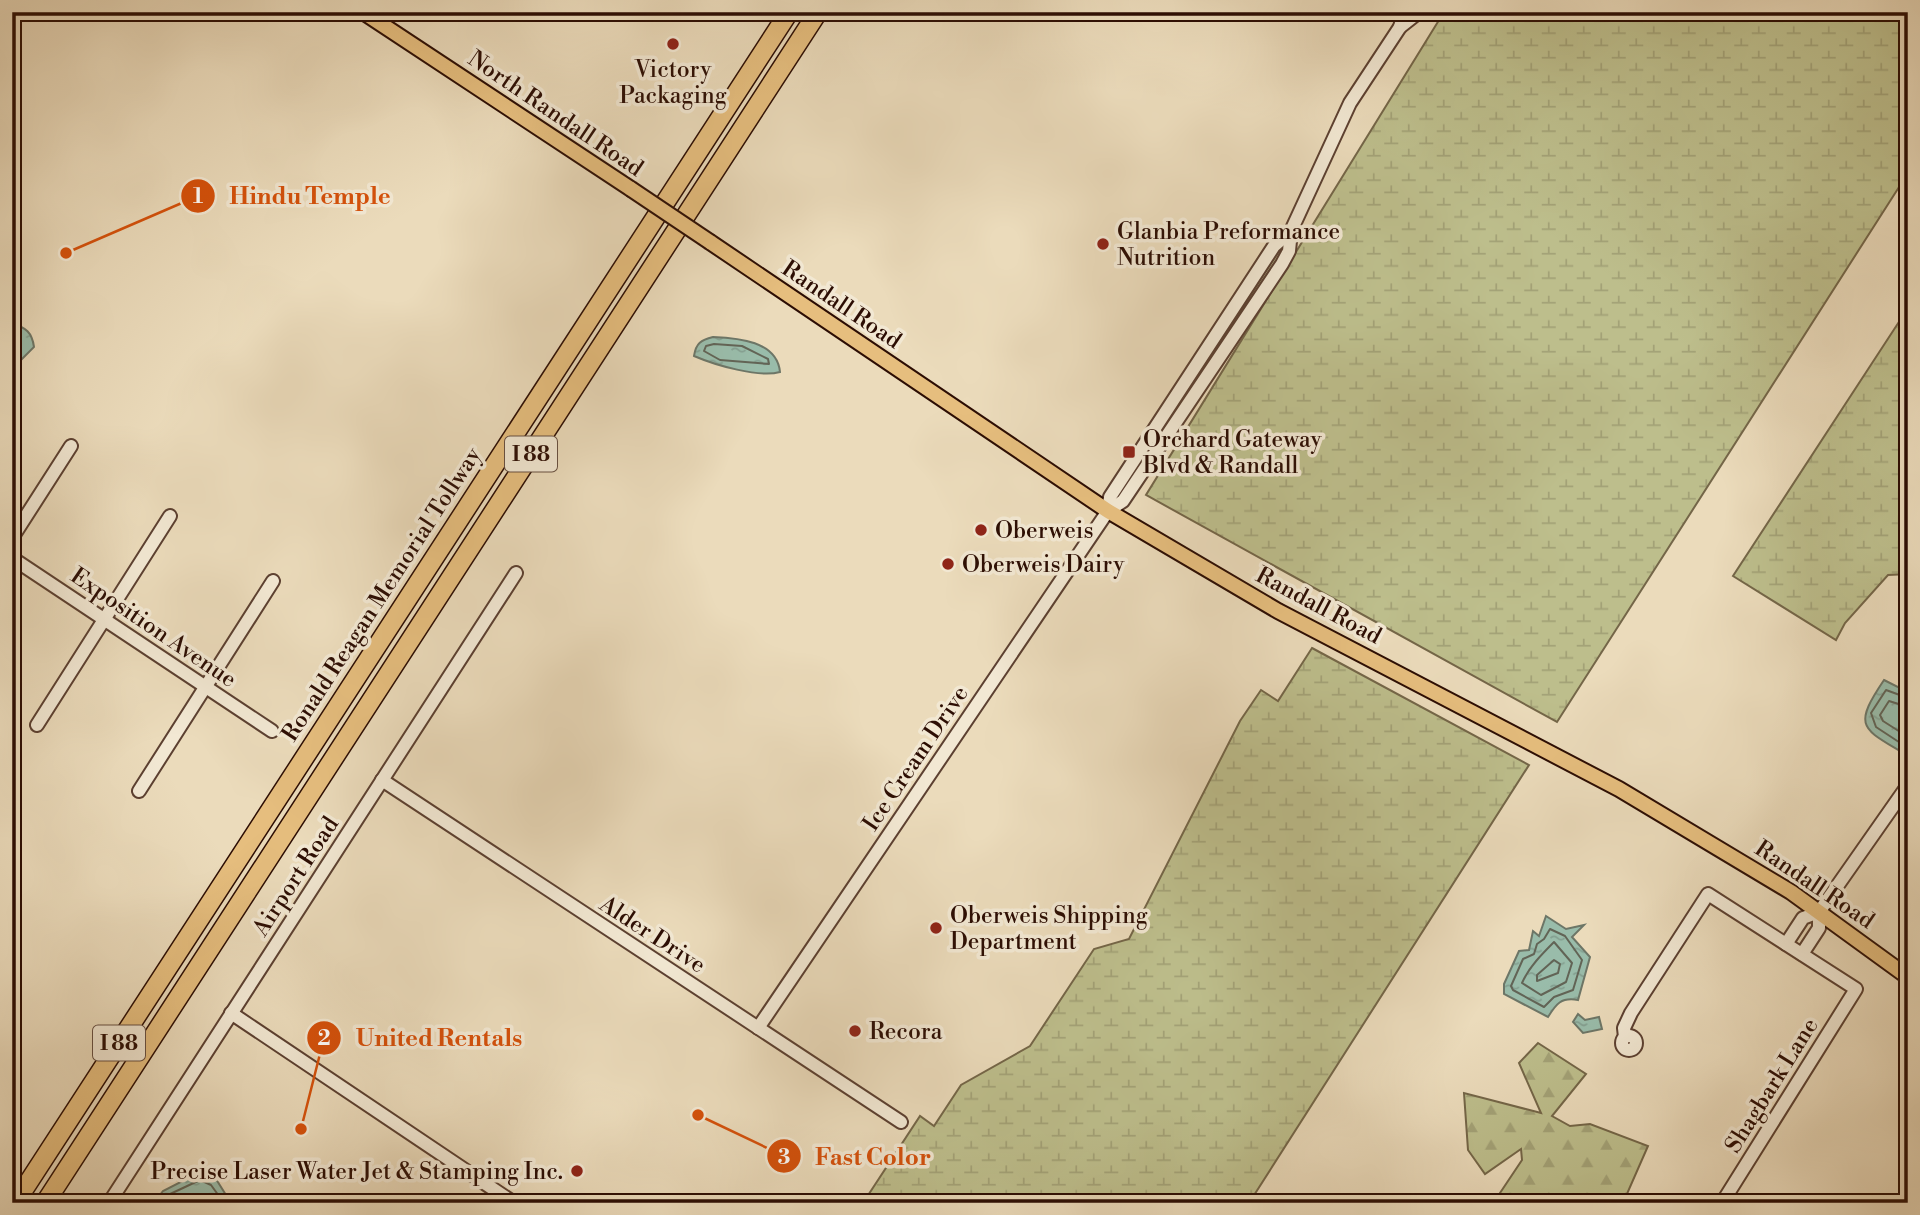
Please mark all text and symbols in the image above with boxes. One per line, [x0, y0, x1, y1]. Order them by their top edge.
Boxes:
marker: Victory Packaging [665, 36, 681, 52]
street label: North Randall Road [462, 45, 648, 183]
place label: Victory Packaging [619, 56, 727, 110]
callout: Hindu Temple [181, 173, 405, 218]
text: Hindu Temple [229, 182, 391, 212]
text: 1 [193, 184, 203, 210]
place label: Glanbia Preformance Nutrition [1117, 218, 1340, 272]
marker: Glanbia Preformance Nutrition [1095, 236, 1111, 252]
street label: Randall Road [776, 255, 907, 355]
place label: Orchard Gateway Blvd & Randall [1142, 426, 1323, 480]
road number: I 88 [505, 436, 557, 472]
street label: Ronald Reagan Memorial Tollway [276, 442, 488, 747]
marker: Orchard Gateway Blvd & Randall [1121, 444, 1137, 460]
place label: Oberweis [995, 517, 1094, 545]
marker: Oberweis [973, 522, 989, 538]
place label: Oberweis Dairy [962, 551, 1125, 579]
marker: Oberweis Dairy [940, 556, 956, 572]
street label: Randall Road [1251, 561, 1386, 651]
street label: Exposition Avenue [65, 562, 242, 694]
street label: Ice Cream Drive [857, 681, 975, 836]
street label: Airport Road [246, 811, 345, 942]
street label: Randall Road [1749, 835, 1880, 935]
street label: Alder Drive [593, 890, 711, 979]
place label: Oberweis Shipping Department [950, 902, 1148, 956]
marker: Oberweis Shipping Department [928, 920, 944, 936]
street label: Shagbark Lane [1719, 1013, 1824, 1158]
callout: United Rentals [306, 1015, 536, 1060]
place label: Recora [869, 1018, 943, 1046]
marker: Recora [847, 1023, 863, 1039]
text: United Rentals [356, 1024, 522, 1054]
road number: I 88 [93, 1026, 145, 1060]
text: 2 [317, 1026, 331, 1052]
callout: Fast Color [766, 1134, 945, 1179]
text: Fast Color [815, 1143, 931, 1173]
text: 3 [778, 1145, 790, 1171]
place label: Precise Laser Water Jet & Stamping Inc. [150, 1158, 563, 1186]
marker: Precise Laser Water Jet & Stamping Inc. [569, 1163, 585, 1179]

